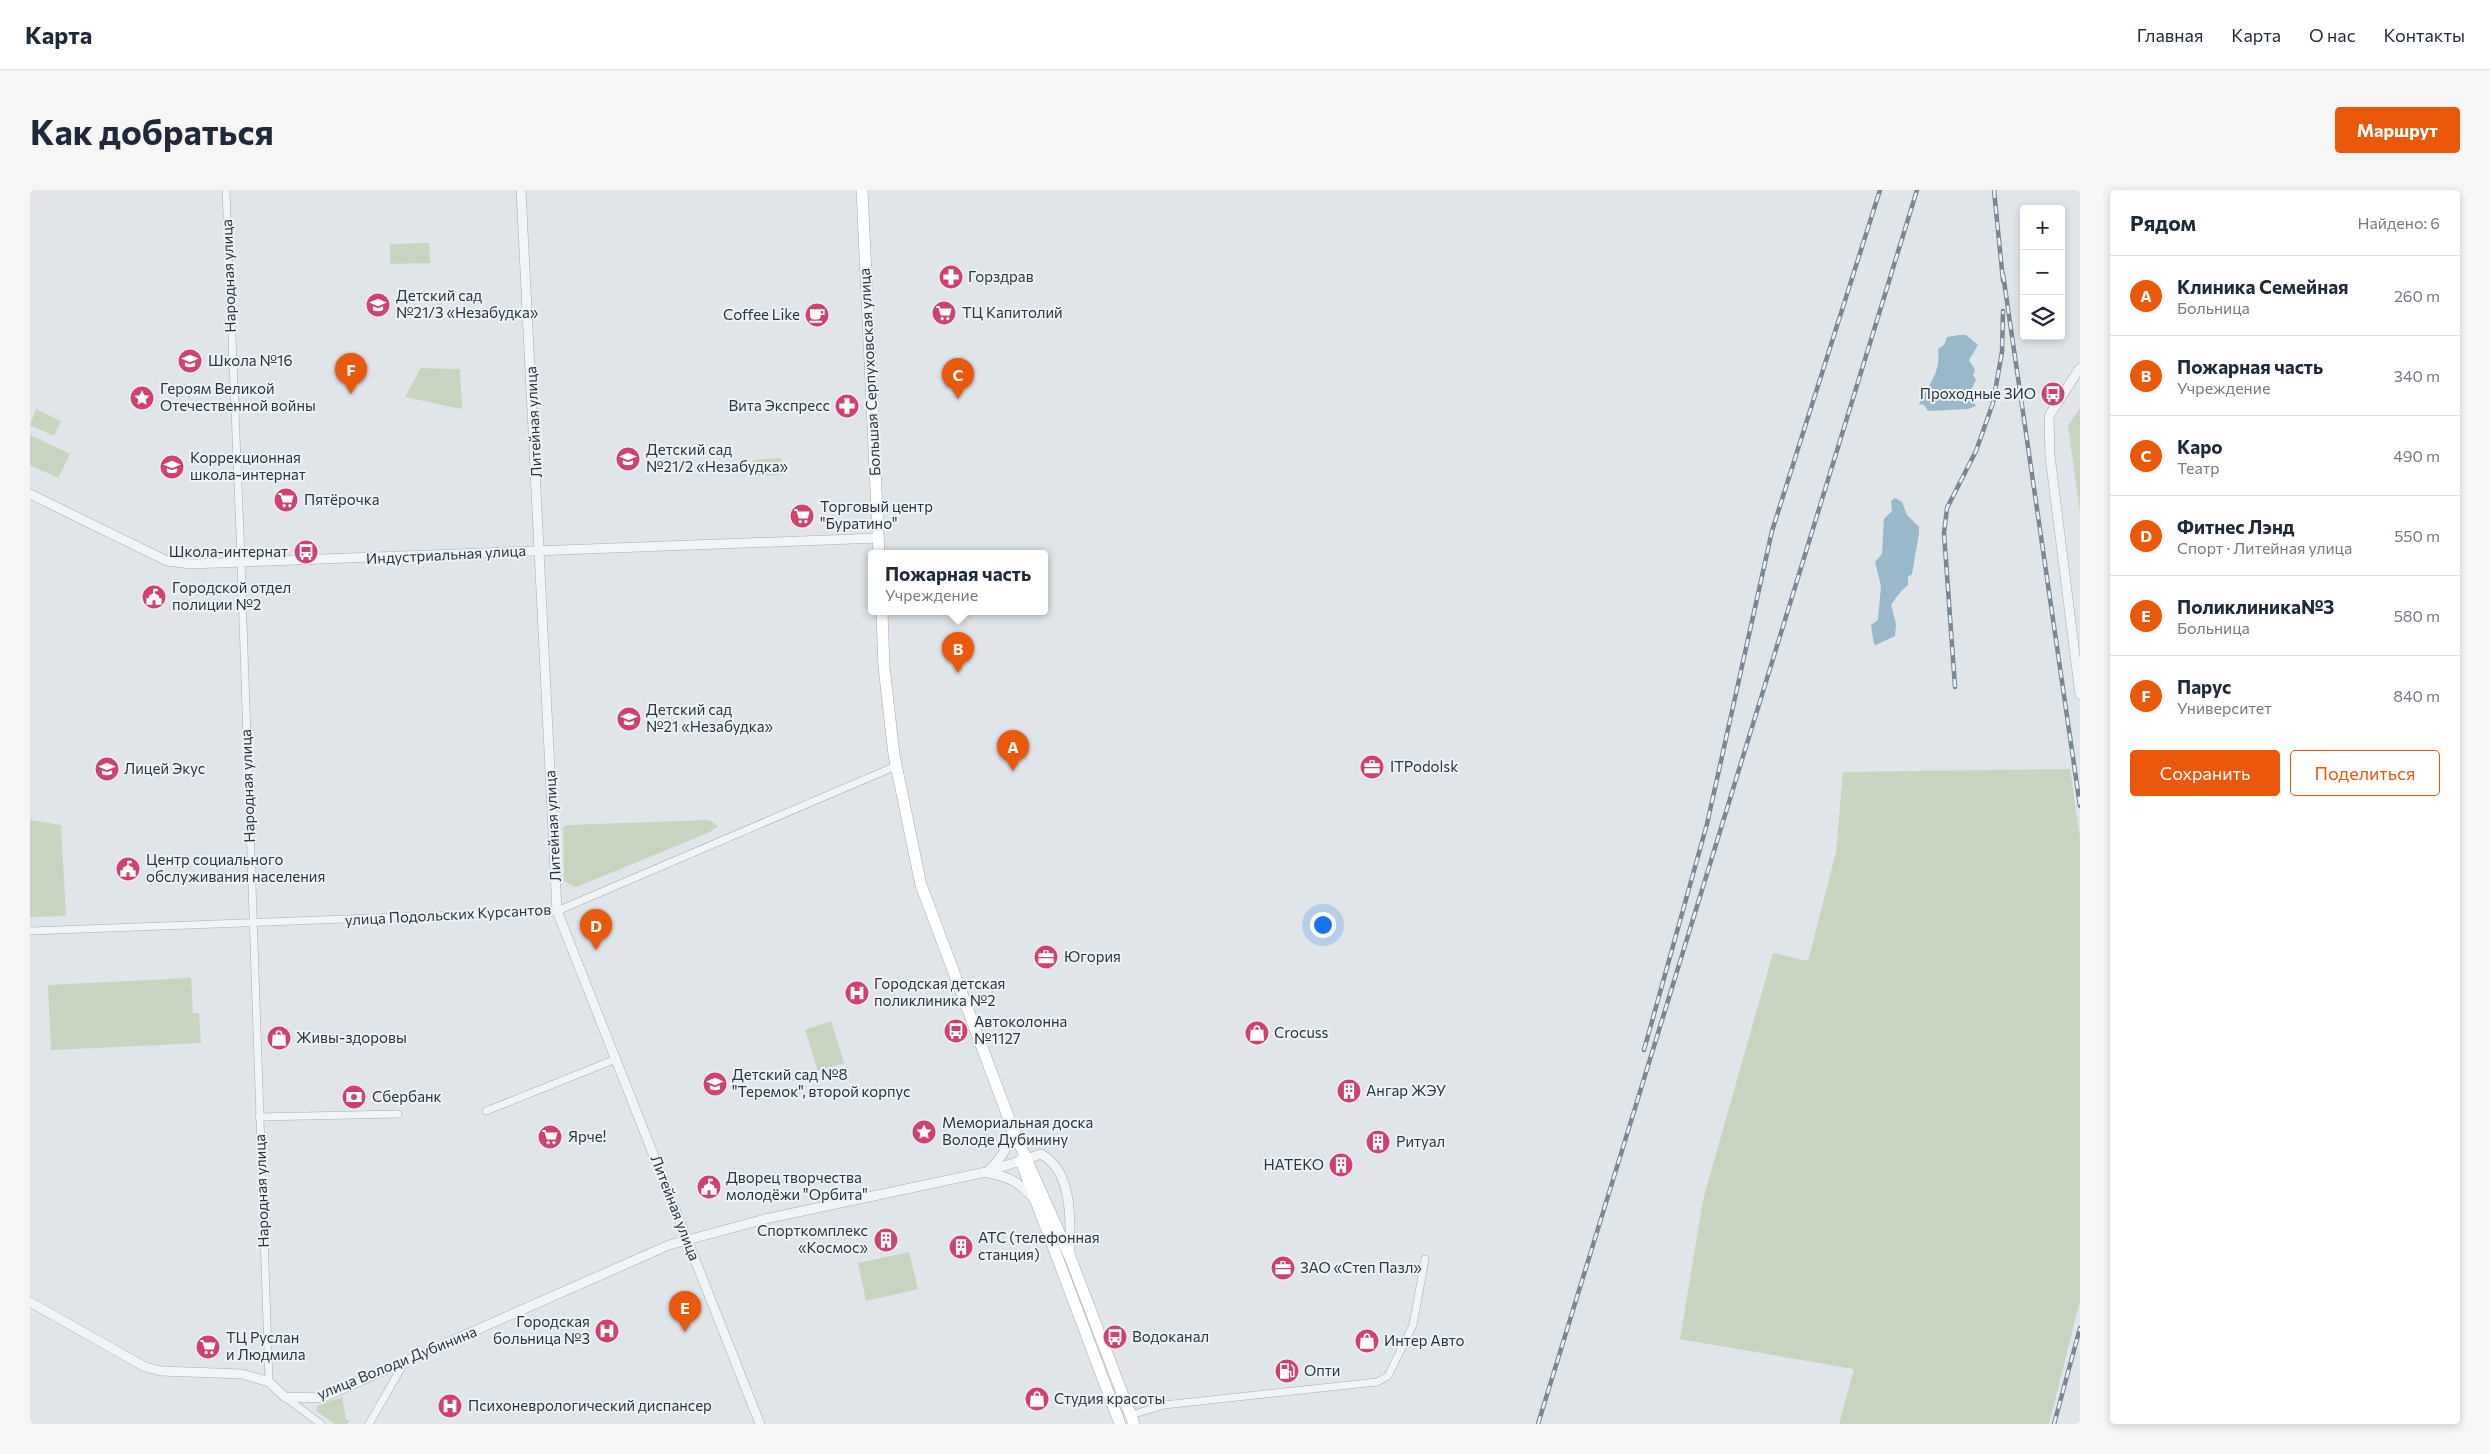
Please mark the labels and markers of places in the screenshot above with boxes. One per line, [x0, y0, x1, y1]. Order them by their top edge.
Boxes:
pharmacy icon: Горздрав [938, 264, 964, 290]
place label: Горздрав [968, 267, 1034, 285]
place label: Детский сад №21/3 «Незабудка» [396, 286, 539, 321]
school or university icon: Детский сад №21/3 «Незабудка» [365, 292, 391, 318]
supermarket icon: ТЦ Капитолий [931, 300, 957, 326]
cafe icon: Coffee Like [804, 302, 830, 328]
place label: ТЦ Капитолий [962, 303, 1063, 321]
place label: Coffee Like [723, 305, 800, 323]
school or university icon: Школа №16 [177, 348, 203, 374]
place label: Школа №16 [208, 351, 293, 369]
pin: F [335, 353, 367, 394]
pin: C [942, 358, 974, 399]
place label: Героям Великой Отечественной войны [160, 379, 316, 414]
bus stop icon: Проходные ЗИО [2040, 381, 2066, 407]
place label: Проходные ЗИО [1920, 384, 2036, 402]
place icon: Героям Великой Отечественной войны [129, 385, 155, 411]
pharmacy icon: Вита Экспресс [834, 393, 860, 419]
place label: Вита Экспресс [729, 396, 830, 414]
place label: Детский сад №21/2 «Незабудка» [646, 440, 789, 475]
school or university icon: Детский сад №21/2 «Незабудка» [615, 446, 641, 472]
place label: Коррекционная школа-интернат [190, 448, 306, 483]
school or university icon: Коррекционная школа-интернат [159, 454, 185, 480]
supermarket icon: Пятёрочка [273, 487, 299, 513]
place label: Пятёрочка [304, 490, 379, 508]
place label: Торговый центр "Буратино" [820, 497, 933, 532]
supermarket icon: Торговый центр "Буратино" [789, 503, 815, 529]
bus stop icon: Школа-интернат [293, 539, 319, 565]
place label: Школа-интернат [169, 542, 288, 560]
place label: Городской отдел полиции №2 [172, 578, 291, 613]
public building icon: Городской отдел полиции №2 [141, 584, 167, 610]
pin: B [942, 632, 974, 673]
place label: Детский сад №21 «Незабудка» [646, 700, 774, 735]
school or university icon: Детский сад №21 «Незабудка» [616, 706, 642, 732]
pin: A [997, 730, 1029, 771]
office icon: ITPodolsk [1359, 754, 1385, 780]
school or university icon: Лицей Экус [94, 756, 120, 782]
place label: ITPodolsk [1390, 757, 1458, 775]
place label: Лицей Экус [124, 759, 205, 777]
place label: Центр социального обслуживания населения [146, 850, 325, 885]
public building icon: Центр социального обслуживания населения [115, 856, 141, 882]
pin: D [580, 909, 612, 950]
office icon: Югория [1033, 944, 1059, 970]
place label: Югория [1064, 947, 1121, 965]
place label: Городская детская поликлиника №2 [874, 974, 1005, 1009]
hospital icon: Городская детская поликлиника №2 [844, 980, 870, 1006]
place label: Автоколонна №1127 [974, 1012, 1067, 1047]
bus stop icon: Автоколонна №1127 [943, 1018, 969, 1044]
shop icon: Crocuss [1244, 1020, 1270, 1046]
place label: Crocuss [1274, 1023, 1329, 1041]
shop icon: Живы-здоровы [266, 1025, 292, 1051]
place label: Живы-здоровы [296, 1028, 407, 1046]
place label: Детский сад №8 "Теремок", второй корпус [732, 1065, 910, 1100]
school or university icon: Детский сад №8 "Теремок", второй корпус [702, 1071, 728, 1097]
building icon: Ангар ЖЭУ [1336, 1078, 1362, 1104]
place label: Ангар ЖЭУ [1366, 1081, 1446, 1099]
bank icon: Сбербанк [341, 1084, 367, 1110]
place label: Сбербанк [372, 1087, 442, 1105]
place label: Мемориальная доска Володе Дубинину [942, 1113, 1093, 1148]
place icon: Мемориальная доска Володе Дубинину [911, 1119, 937, 1145]
supermarket icon: Ярче! [537, 1124, 563, 1150]
place label: Ярче! [568, 1127, 606, 1145]
building icon: Ритуал [1365, 1129, 1391, 1155]
place label: Ритуал [1396, 1132, 1445, 1150]
building icon: НАТЕКО [1328, 1152, 1354, 1178]
place label: НАТЕКО [1263, 1155, 1324, 1173]
place label: Дворец творчества молодёжи "Орбита" [726, 1168, 868, 1203]
public building icon: Дворец творчества молодёжи "Орбита" [696, 1174, 722, 1200]
place label: Спорткомплекс «Космос» [757, 1221, 868, 1256]
building icon: Спорткомплекс «Космос» [873, 1227, 899, 1253]
place label: АТС (телефонная станция) [978, 1228, 1100, 1263]
building icon: АТС (телефонная станция) [948, 1234, 974, 1260]
office icon: ЗАО «Степ Пазл» [1270, 1255, 1296, 1281]
place label: ЗАО «Степ Пазл» [1300, 1258, 1422, 1276]
pin: E [669, 1291, 701, 1332]
place label: Городская больница №3 [493, 1312, 590, 1347]
hospital icon: Городская больница №3 [594, 1318, 620, 1344]
bus stop icon: Водоканал [1102, 1324, 1128, 1350]
place label: Водоканал [1132, 1327, 1209, 1345]
place label: ТЦ Руслан и Людмила [226, 1328, 305, 1363]
shop icon: Интер Авто [1354, 1328, 1380, 1354]
place label: Интер Авто [1384, 1331, 1465, 1349]
supermarket icon: ТЦ Руслан и Людмила [195, 1334, 221, 1360]
fuel station icon: Опти [1274, 1358, 1300, 1384]
place label: Опти [1304, 1361, 1340, 1379]
shop icon: Студия красоты [1024, 1386, 1050, 1412]
place label: Студия красоты [1054, 1389, 1165, 1407]
hospital icon: Психоневрологический диспансер [437, 1393, 463, 1419]
place label: Психоневрологический диспансер [468, 1396, 712, 1414]

